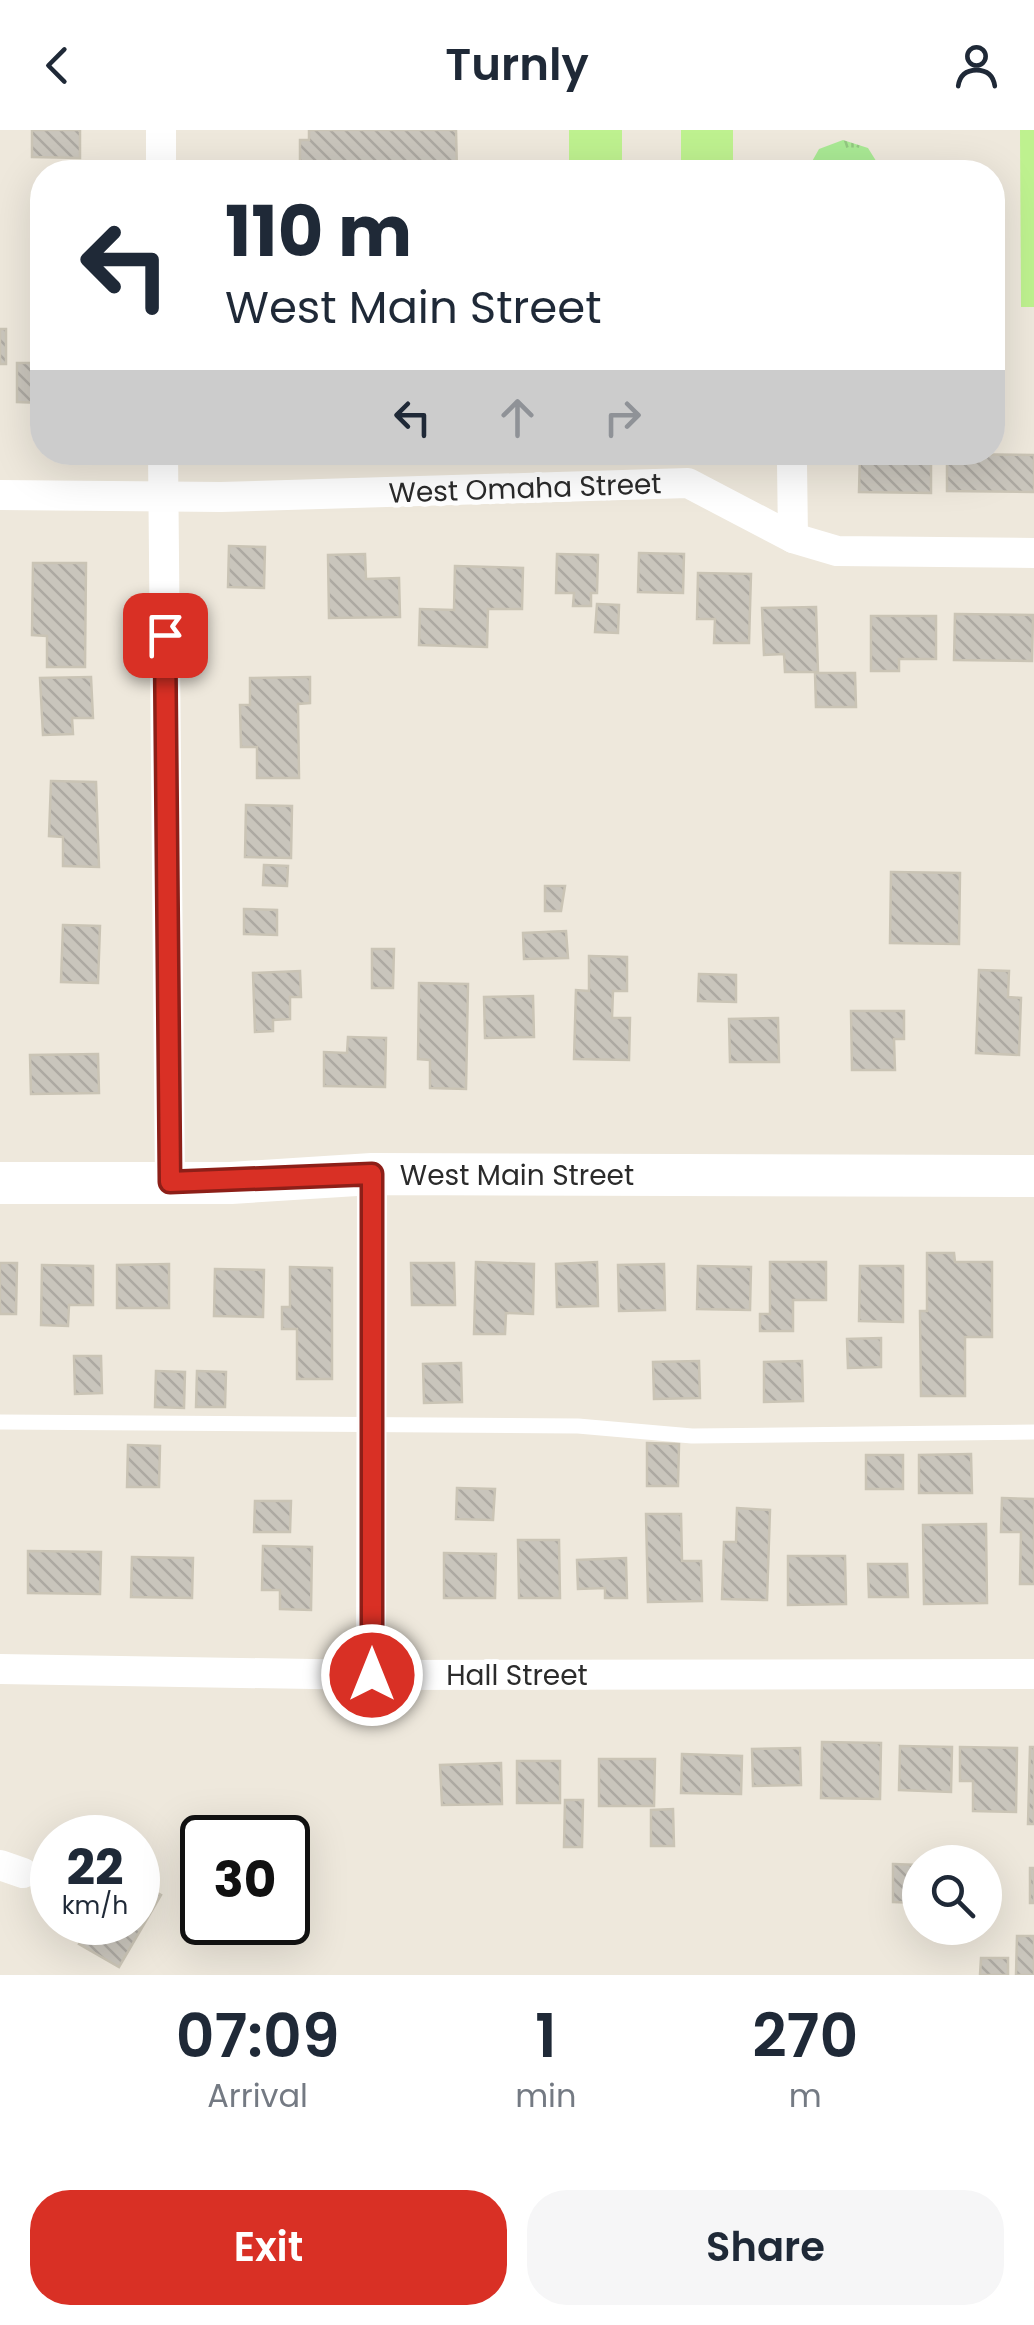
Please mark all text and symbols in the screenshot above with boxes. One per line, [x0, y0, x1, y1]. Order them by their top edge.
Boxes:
text: Turnly [445, 33, 589, 96]
icon: back [30, 38, 85, 93]
icon: person [949, 38, 1004, 93]
text: 110 m [225, 182, 412, 281]
icon: left [60, 200, 190, 330]
text: West Main Street [225, 276, 602, 339]
icon: left [385, 390, 440, 445]
icon: ahead [490, 390, 545, 445]
icon: right [595, 390, 650, 445]
street label: West Omaha Street [388, 464, 662, 513]
pin [123, 593, 208, 678]
icon: arrive [138, 608, 193, 663]
street label: West Main Street [400, 1156, 634, 1195]
position arrow [320, 1623, 424, 1727]
street label: Hall Street [446, 1656, 588, 1695]
speed limit sign: 30 [180, 1815, 310, 1945]
text: 22 [66, 1832, 124, 1903]
map controls [902, 1845, 1002, 1945]
button: search [902, 1845, 1002, 1945]
text: km/h [62, 1888, 128, 1923]
text: 07:09 [176, 1994, 339, 2078]
text: 1 [535, 1994, 557, 2078]
text: 270 [752, 1994, 858, 2078]
text: Arrival [207, 2073, 308, 2118]
text: min [515, 2073, 576, 2118]
text: m [789, 2073, 822, 2118]
button: Exit [30, 2190, 507, 2305]
button: Share [527, 2190, 1004, 2305]

